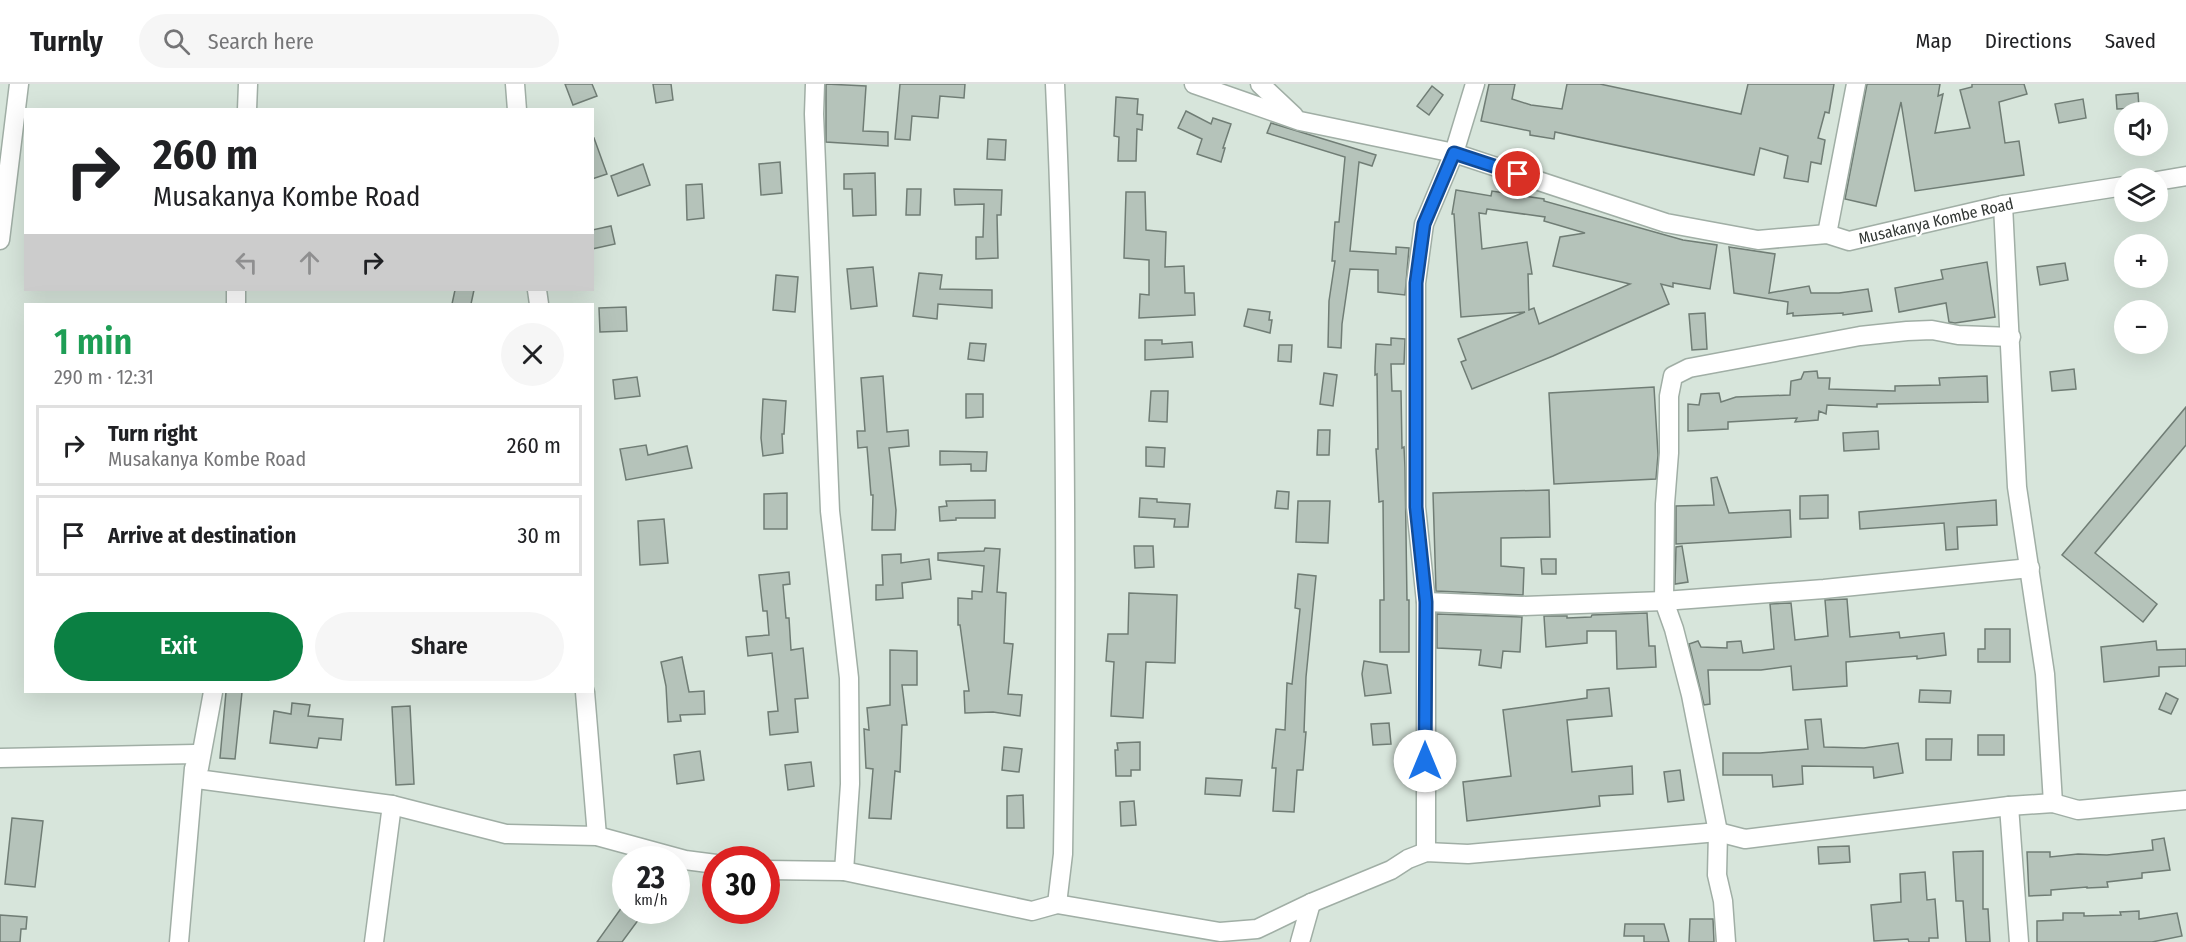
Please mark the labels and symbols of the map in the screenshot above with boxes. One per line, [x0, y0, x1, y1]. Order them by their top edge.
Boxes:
pin [1492, 148, 1543, 199]
street label: Musakanya Kombe Road [1857, 194, 2015, 248]
position arrow [1393, 729, 1457, 793]
speed limit sign: 30 [702, 846, 780, 924]

